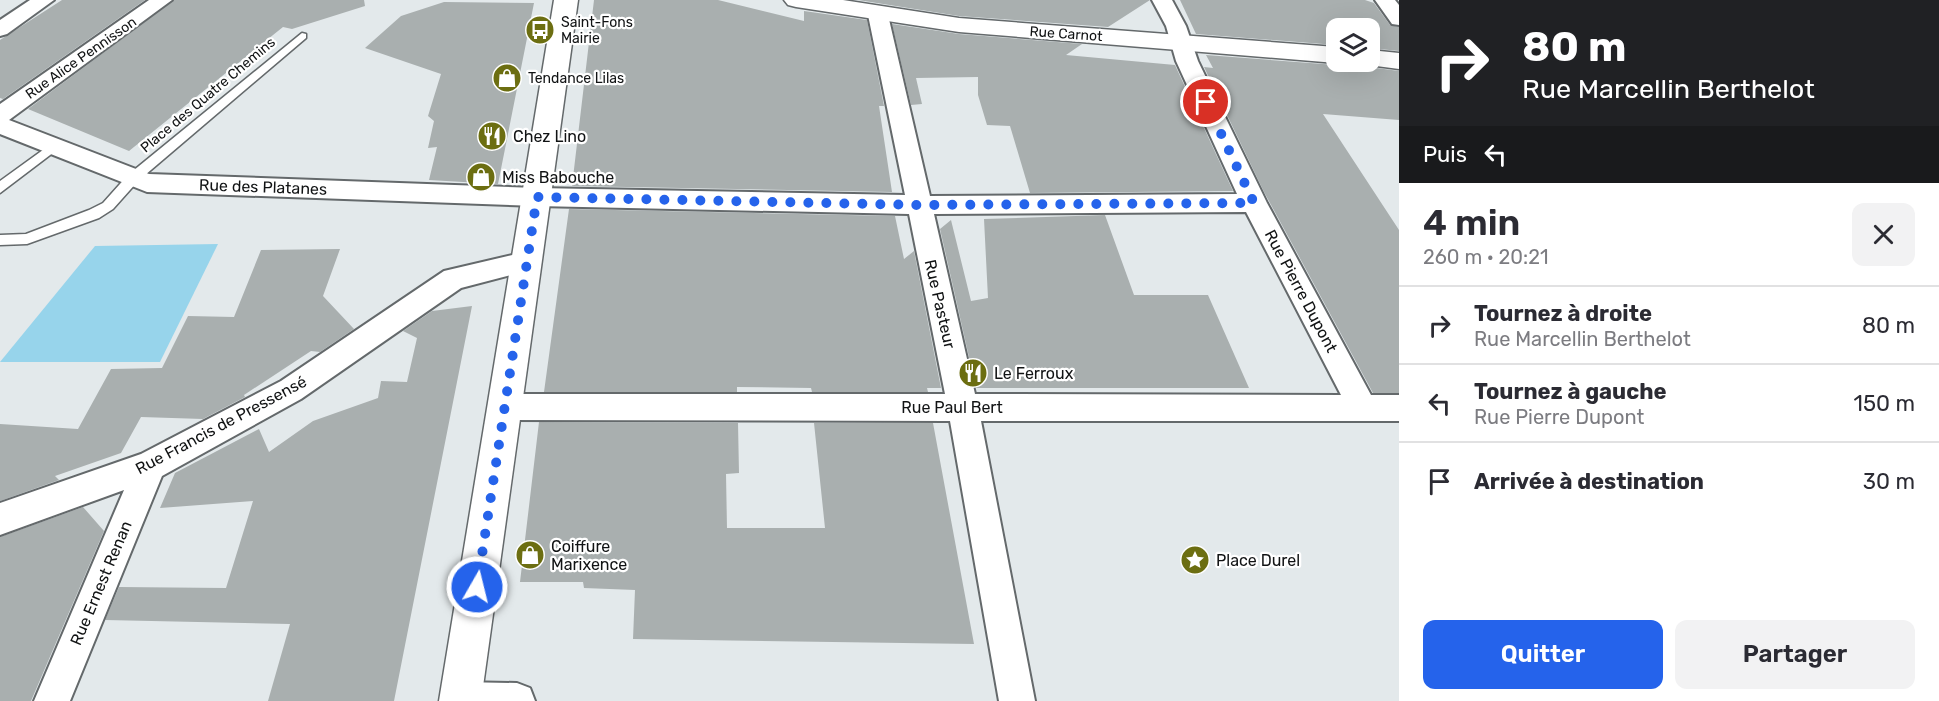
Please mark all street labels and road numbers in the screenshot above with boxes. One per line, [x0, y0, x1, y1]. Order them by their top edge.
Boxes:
street label: Rue Alice Pennisson [22, 13, 140, 103]
street label: Rue Carnot [1029, 23, 1104, 45]
street label: Place des Quatre Chemins [137, 34, 279, 156]
street label: Rue des Platanes [199, 175, 327, 199]
street label: Rue Pierre Dupont [1261, 226, 1341, 356]
street label: Rue Pasteur [921, 258, 959, 350]
street label: Rue Francis de Pressensé [132, 372, 310, 478]
street label: Rue Paul Bert [901, 398, 1003, 417]
street label: Rue Ernest Renan [66, 518, 136, 648]

